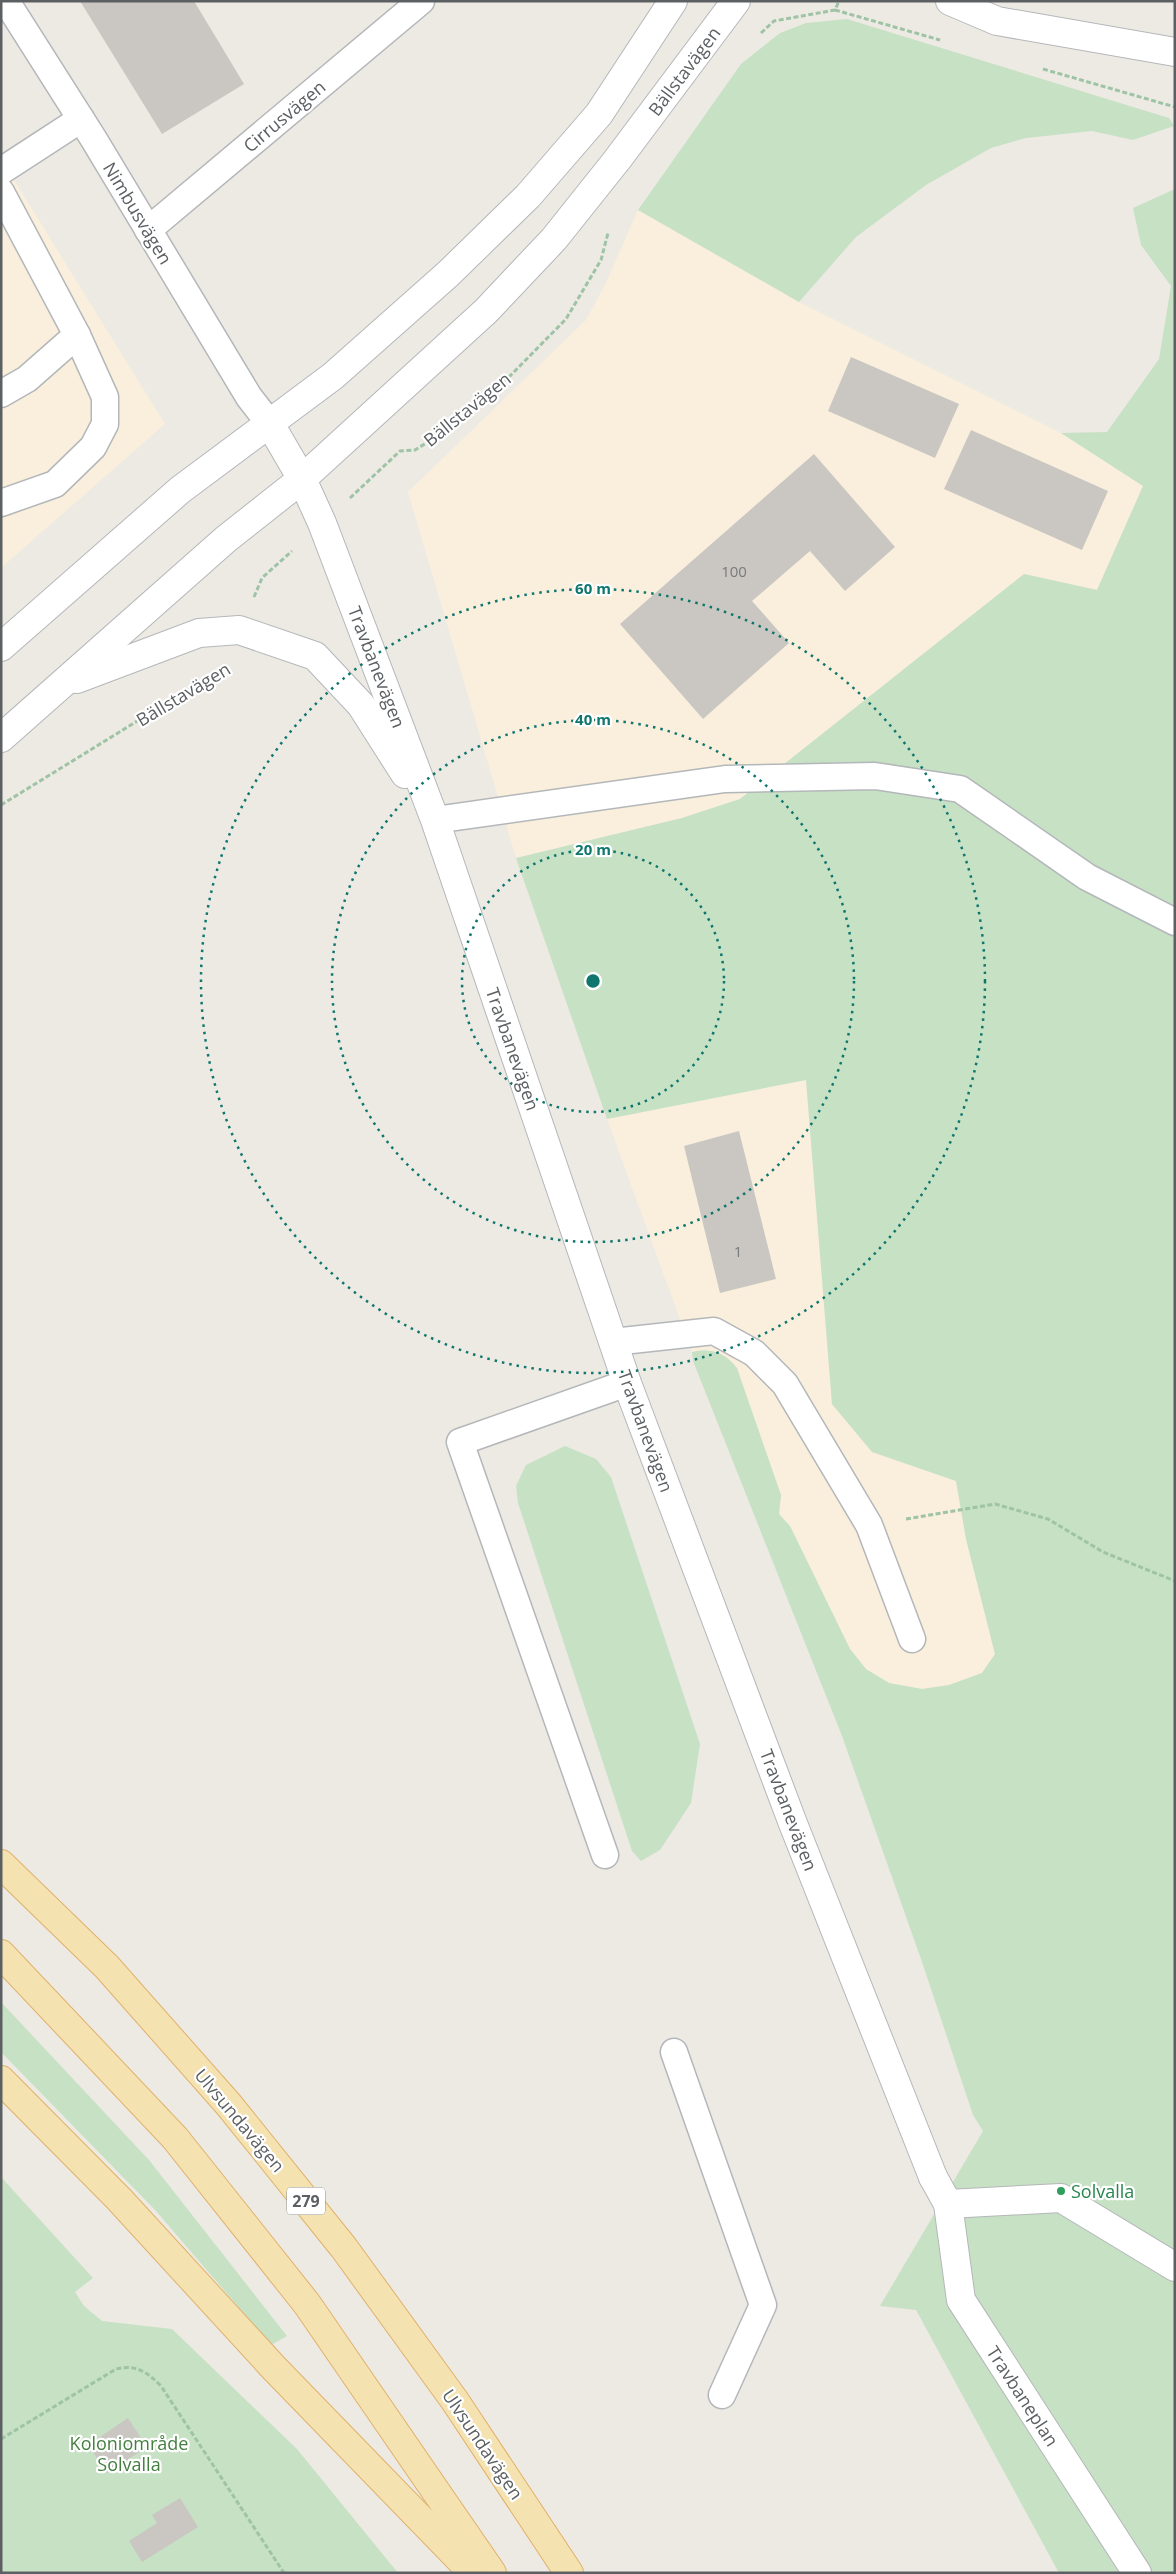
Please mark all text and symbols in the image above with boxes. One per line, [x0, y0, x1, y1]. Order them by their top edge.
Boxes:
street label: Bällstavägen [643, 22, 725, 120]
street label: Cirrusvägen [238, 75, 330, 157]
street label: Nimbusvägen [98, 157, 178, 269]
street label: Bällstavägen [418, 366, 516, 452]
house number: 100 [721, 561, 747, 581]
text: 60 m [575, 578, 611, 598]
street label: Travbanevägen [343, 603, 411, 731]
street label: Bällstavägen [132, 657, 234, 731]
text: 40 m [575, 709, 611, 729]
text: 20 m [575, 839, 611, 859]
centre of rings [584, 972, 602, 990]
street label: Travbanevägen [481, 984, 545, 1114]
house number: 1 [734, 1241, 742, 1261]
street label: Travbanevägen [613, 1367, 679, 1495]
street label: Travbanevägen [755, 1746, 823, 1874]
street label: Ulvsundavägen [190, 2063, 290, 2177]
place label: Solvalla [1071, 2179, 1134, 2203]
marker: Solvalla [1055, 2185, 1067, 2197]
road number: 279 [287, 2188, 325, 2214]
street label: Travbaneplan [982, 2341, 1064, 2451]
street label: Ulvsundavägen [437, 2384, 529, 2504]
park label: Koloniområde Solvalla [70, 2431, 188, 2476]

